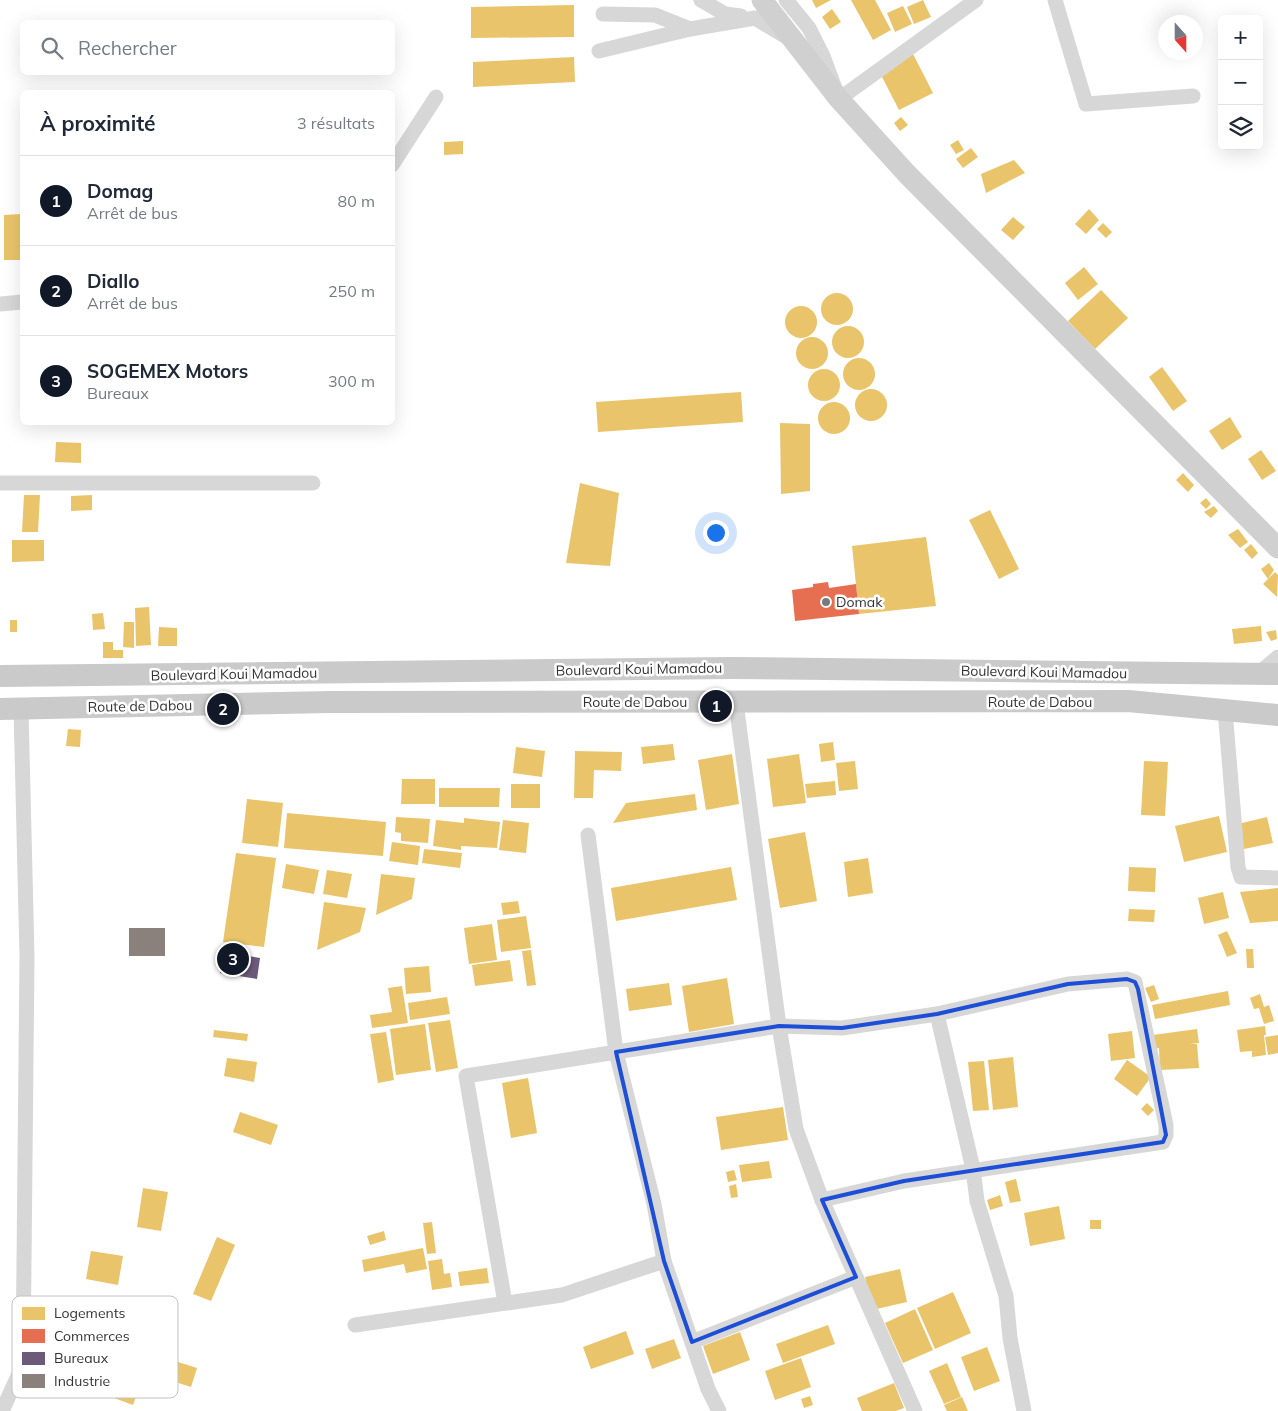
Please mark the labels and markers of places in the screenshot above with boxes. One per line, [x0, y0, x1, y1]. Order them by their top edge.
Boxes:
place label: Domak [836, 593, 883, 611]
marker: Domak [820, 596, 832, 608]
pin: 1 [700, 687, 732, 725]
pin: 2 [207, 690, 239, 728]
pin: 3 [217, 940, 249, 978]

